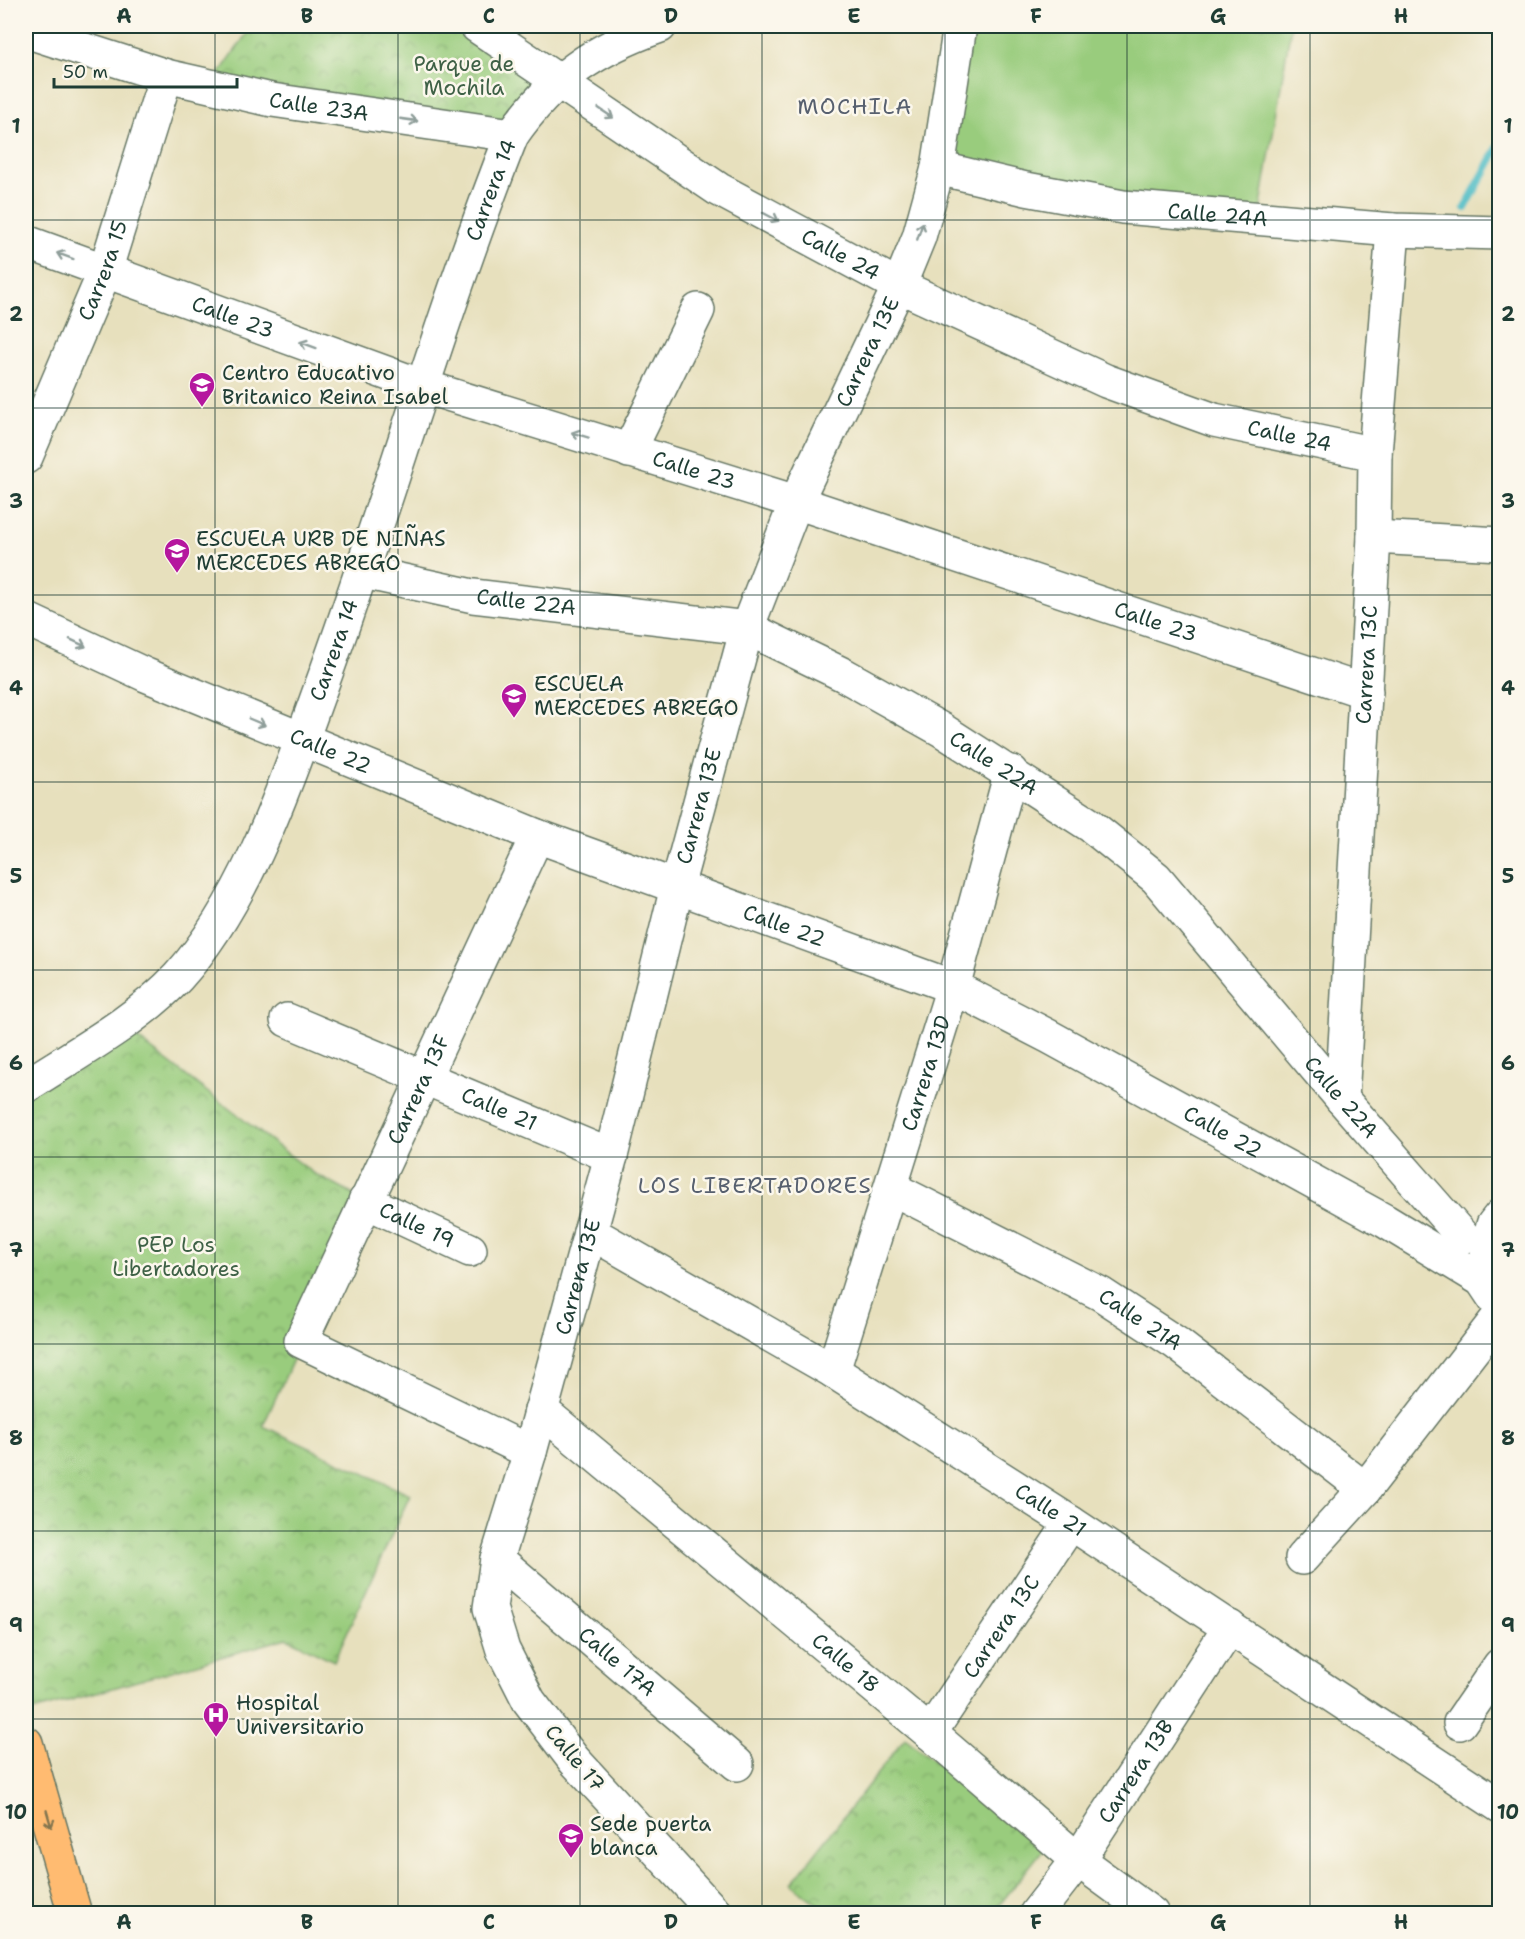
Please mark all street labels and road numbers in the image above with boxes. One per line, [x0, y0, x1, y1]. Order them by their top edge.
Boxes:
street label: Calle 23A [267, 86, 370, 128]
street label: Carrera 14 [459, 135, 523, 245]
street label: Calle 24A [1166, 197, 1269, 233]
street label: Carrera 15 [72, 217, 134, 325]
street label: Calle 24 [796, 222, 885, 287]
street label: Calle 23 [188, 289, 278, 345]
street label: Carrera 13E [829, 292, 906, 412]
street label: Calle 24 [1245, 413, 1334, 458]
street label: Calle 23 [649, 444, 739, 496]
street label: Calle 22A [475, 582, 577, 622]
street label: Carrera 14 [303, 595, 365, 705]
street label: Calle 23 [1111, 595, 1201, 649]
street label: Carrera 13C [1349, 604, 1384, 725]
street label: Calle 22 [286, 722, 375, 780]
street label: Calle 22A [944, 724, 1043, 802]
street label: Carrera 13E [670, 745, 728, 867]
street label: Calle 22 [739, 898, 829, 953]
street label: Carrera 13D [895, 1012, 957, 1135]
street label: Carrera 13F [381, 1030, 456, 1149]
street label: Calle 22A [1298, 1050, 1384, 1144]
street label: Calle 21 [457, 1081, 541, 1137]
street label: Calle 22 [1178, 1099, 1267, 1165]
street label: Calle 19 [375, 1196, 459, 1255]
street label: Carrera 13E [549, 1216, 607, 1338]
street label: Calle 21A [1093, 1282, 1187, 1357]
street label: Calle 21 [1009, 1477, 1092, 1543]
street label: Carrera 13C [957, 1570, 1046, 1684]
street label: Calle 17A [572, 1620, 662, 1703]
street label: Calle 18 [806, 1627, 885, 1699]
street label: Carrera 13B [1092, 1714, 1180, 1829]
street label: Calle 17 [539, 1719, 611, 1797]

